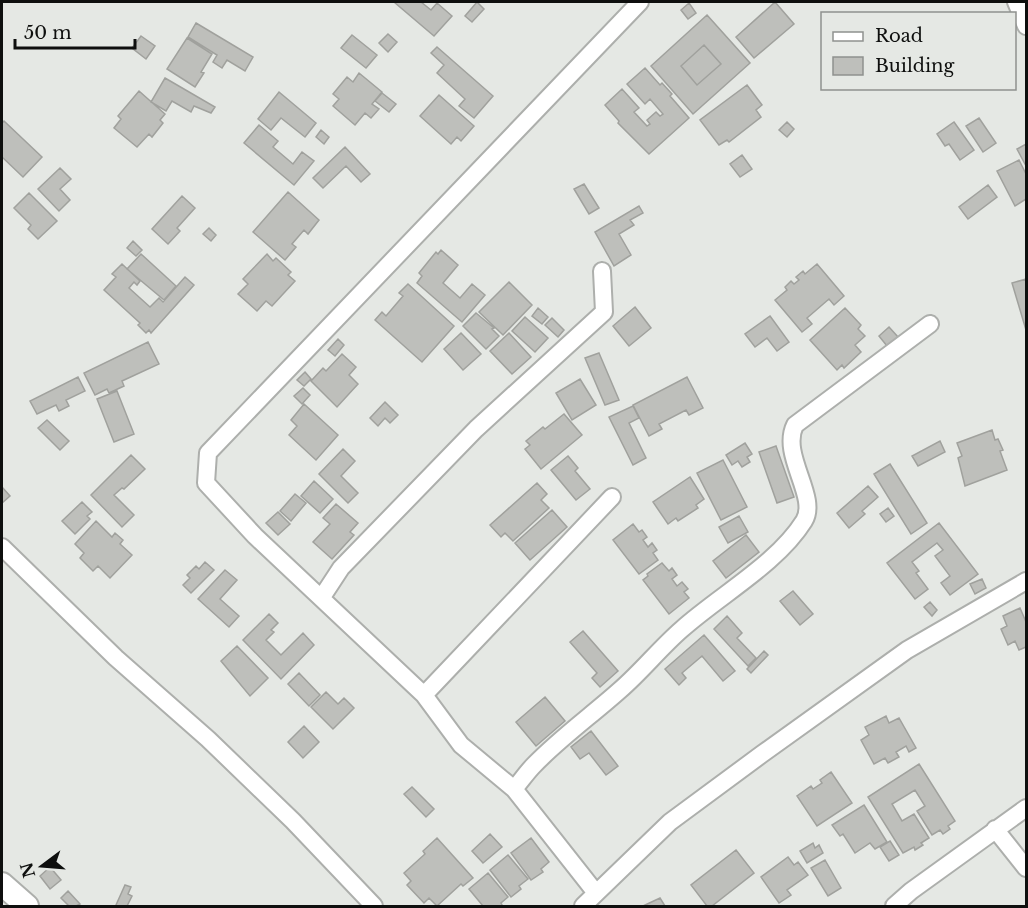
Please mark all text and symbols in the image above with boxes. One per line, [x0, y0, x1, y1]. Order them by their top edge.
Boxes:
scale bar [15, 12, 135, 50]
legend [821, 12, 1016, 90]
text: 50 m [24, 22, 72, 44]
text: Road [875, 25, 923, 47]
text: Building [875, 55, 954, 77]
north arrow [12, 836, 72, 896]
text: N [16, 860, 39, 880]

